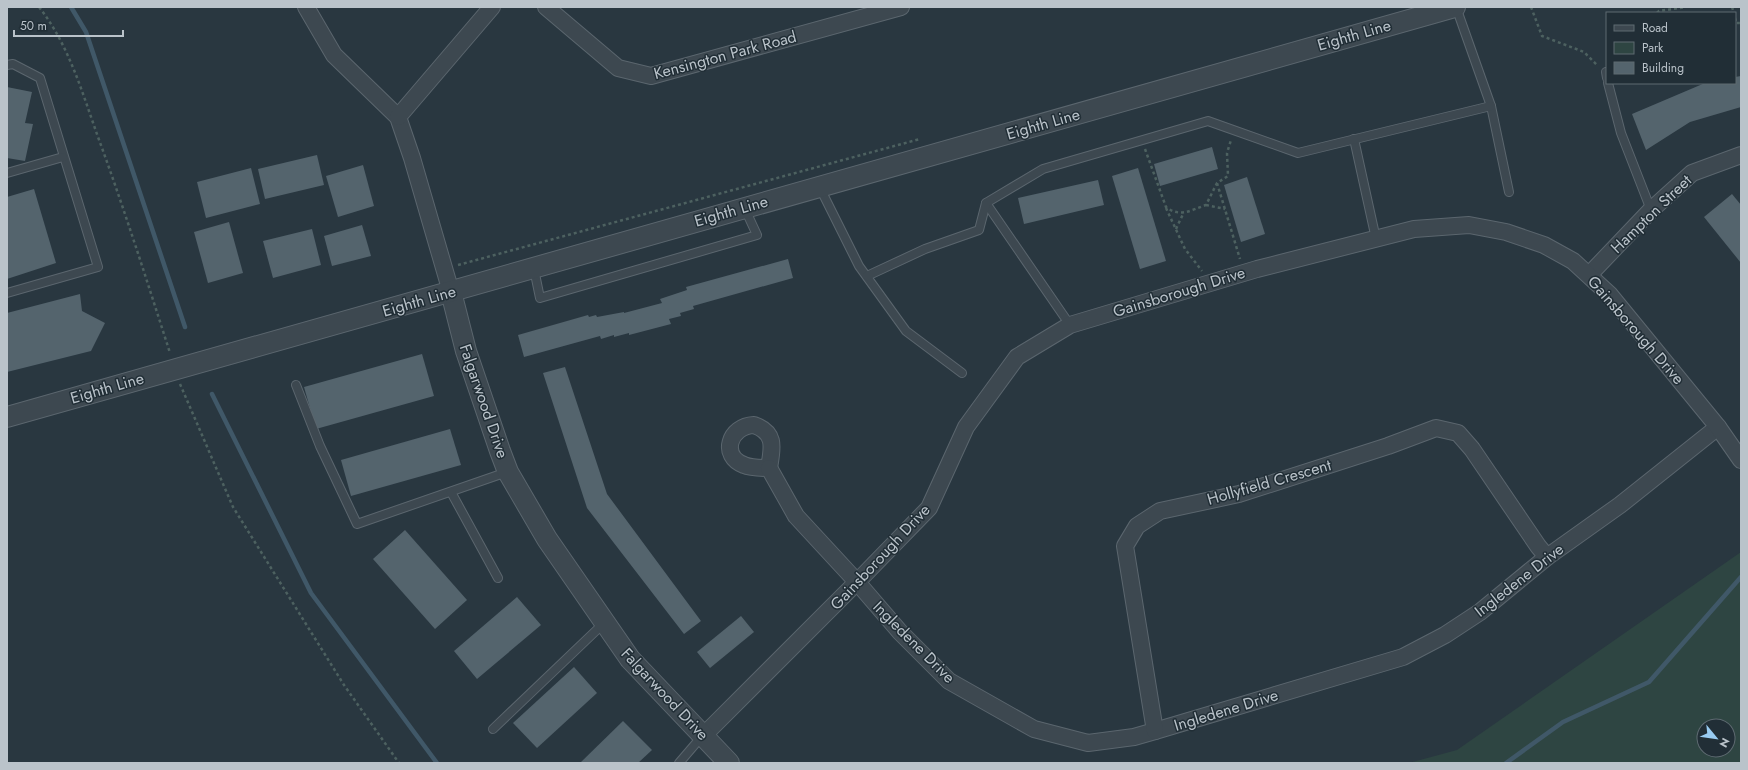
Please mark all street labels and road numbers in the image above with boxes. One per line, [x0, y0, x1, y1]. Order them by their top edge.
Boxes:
street label: Eighth Line [1315, 14, 1393, 56]
street label: Kensington Park Road [651, 25, 799, 85]
street label: Eighth Line [1004, 103, 1082, 145]
street label: Hampton Street [1605, 169, 1697, 259]
street label: Eighth Line [692, 190, 770, 232]
street label: Gainsborough Drive [1110, 261, 1248, 323]
street label: Gainsborough Drive [1582, 271, 1690, 389]
street label: Eighth Line [380, 280, 458, 322]
street label: Falgarwood Drive [454, 341, 514, 461]
street label: Eighth Line [68, 367, 146, 409]
street label: Hollyfield Crescent [1204, 453, 1334, 511]
street label: Gainsborough Drive [825, 499, 935, 615]
street label: Ingledene Drive [1469, 538, 1569, 622]
street label: Ingledene Drive [868, 596, 960, 688]
street label: Falgarwood Drive [616, 643, 714, 745]
street label: Ingledene Drive [1171, 683, 1281, 737]

